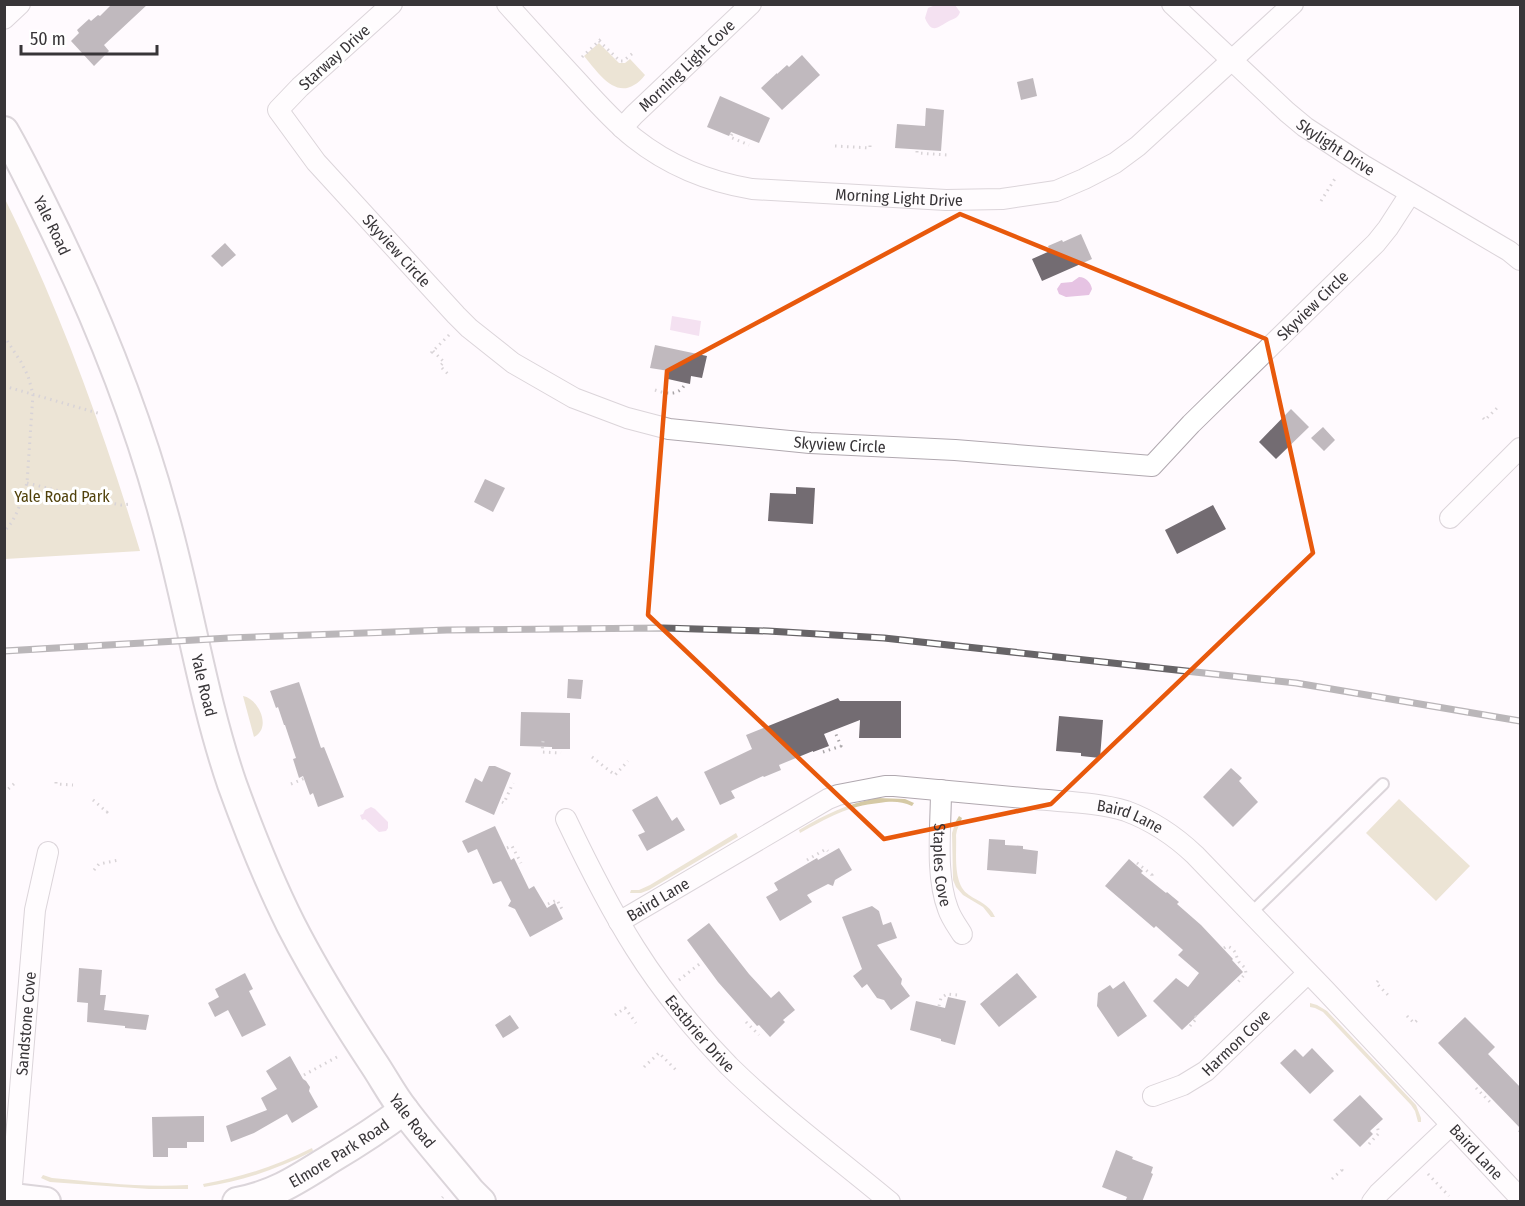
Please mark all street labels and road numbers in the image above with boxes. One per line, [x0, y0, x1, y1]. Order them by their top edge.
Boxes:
street label: Morning Light Cove [635, 16, 739, 115]
street label: Starway Drive [295, 20, 374, 94]
street label: Skylight Drive [1292, 115, 1378, 180]
street label: Morning Light Drive [835, 185, 963, 210]
street label: Yale Road [29, 193, 74, 258]
street label: Skyview Circle [358, 210, 435, 291]
street label: Skyview Circle [1273, 267, 1352, 345]
street label: Skyview Circle [793, 432, 886, 457]
street label: Yale Road [187, 653, 221, 719]
street label: Baird Lane [1096, 796, 1167, 837]
street label: Staples Cove [930, 823, 955, 909]
street label: Baird Lane [623, 874, 693, 925]
street label: Sandstone Cove [12, 971, 40, 1076]
street label: Eastbrier Drive [661, 991, 739, 1077]
street label: Harmon Cove [1198, 1006, 1274, 1080]
street label: Yale Road [385, 1090, 439, 1152]
street label: Elmore Park Road [286, 1115, 393, 1192]
street label: Baird Lane [1446, 1120, 1507, 1184]

